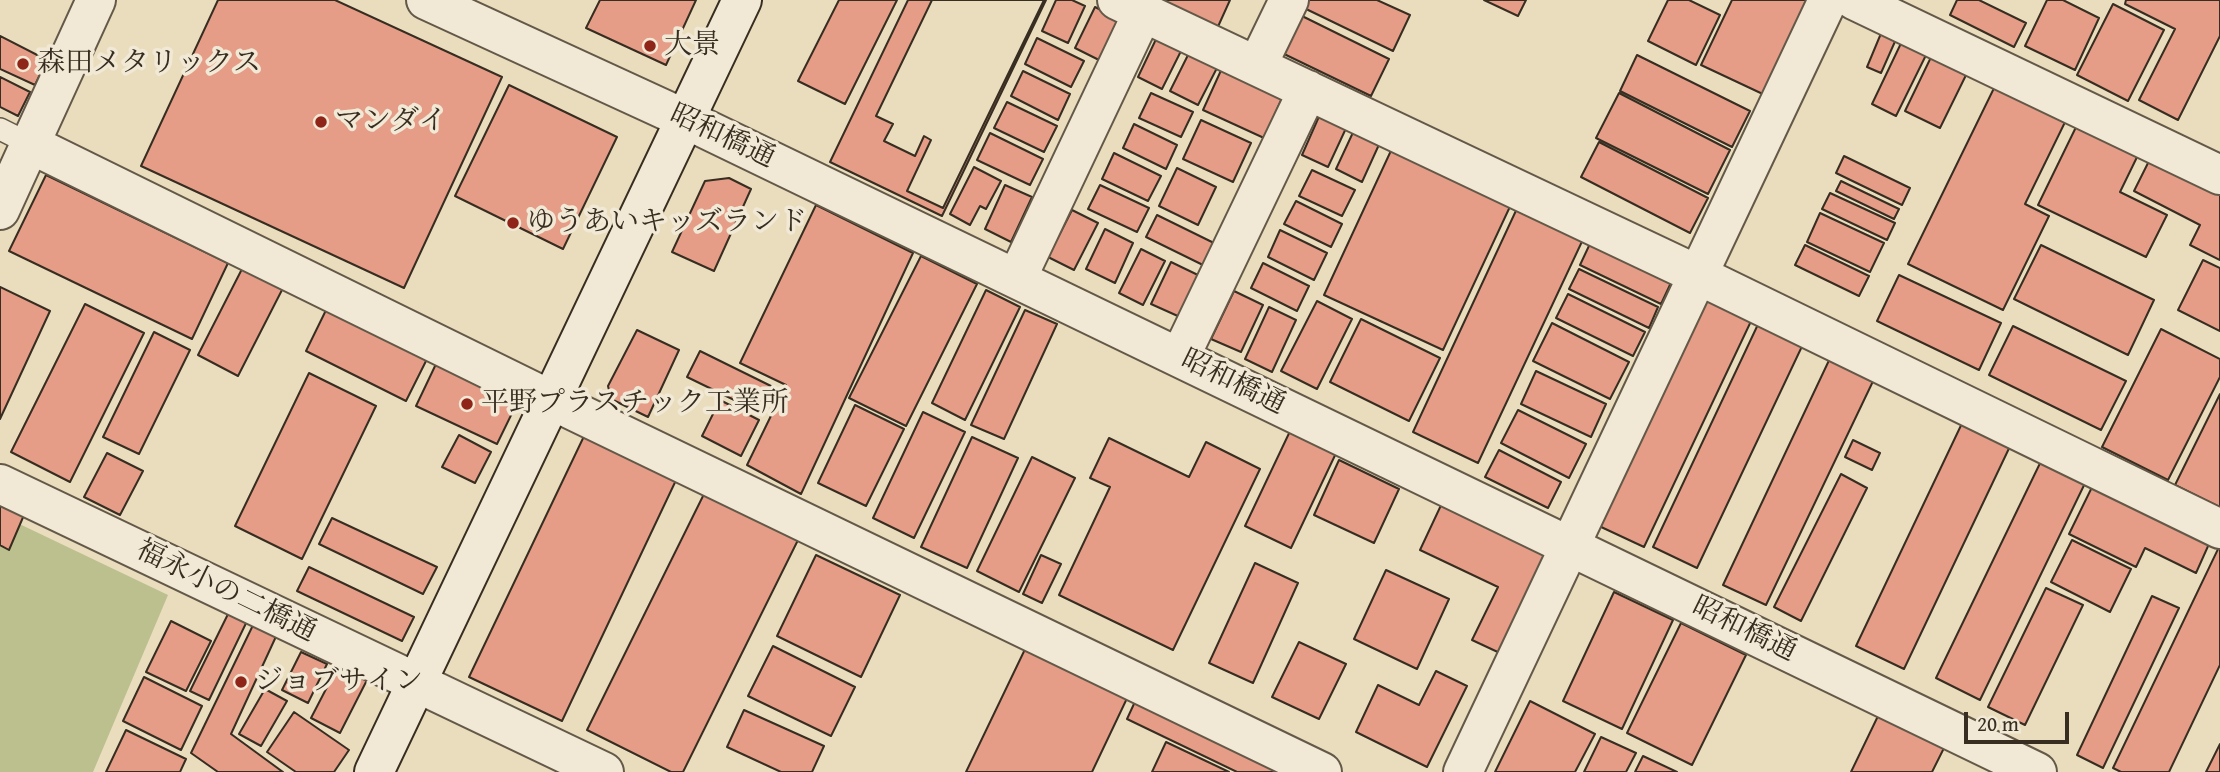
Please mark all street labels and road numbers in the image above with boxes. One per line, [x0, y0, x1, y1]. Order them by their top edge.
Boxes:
street label: 昭和橋通 [664, 98, 780, 176]
street label: 昭和橋通 [1175, 343, 1291, 423]
street label: 福永小の二橋通 [131, 534, 321, 650]
street label: 昭和橋通 [1686, 590, 1802, 670]

